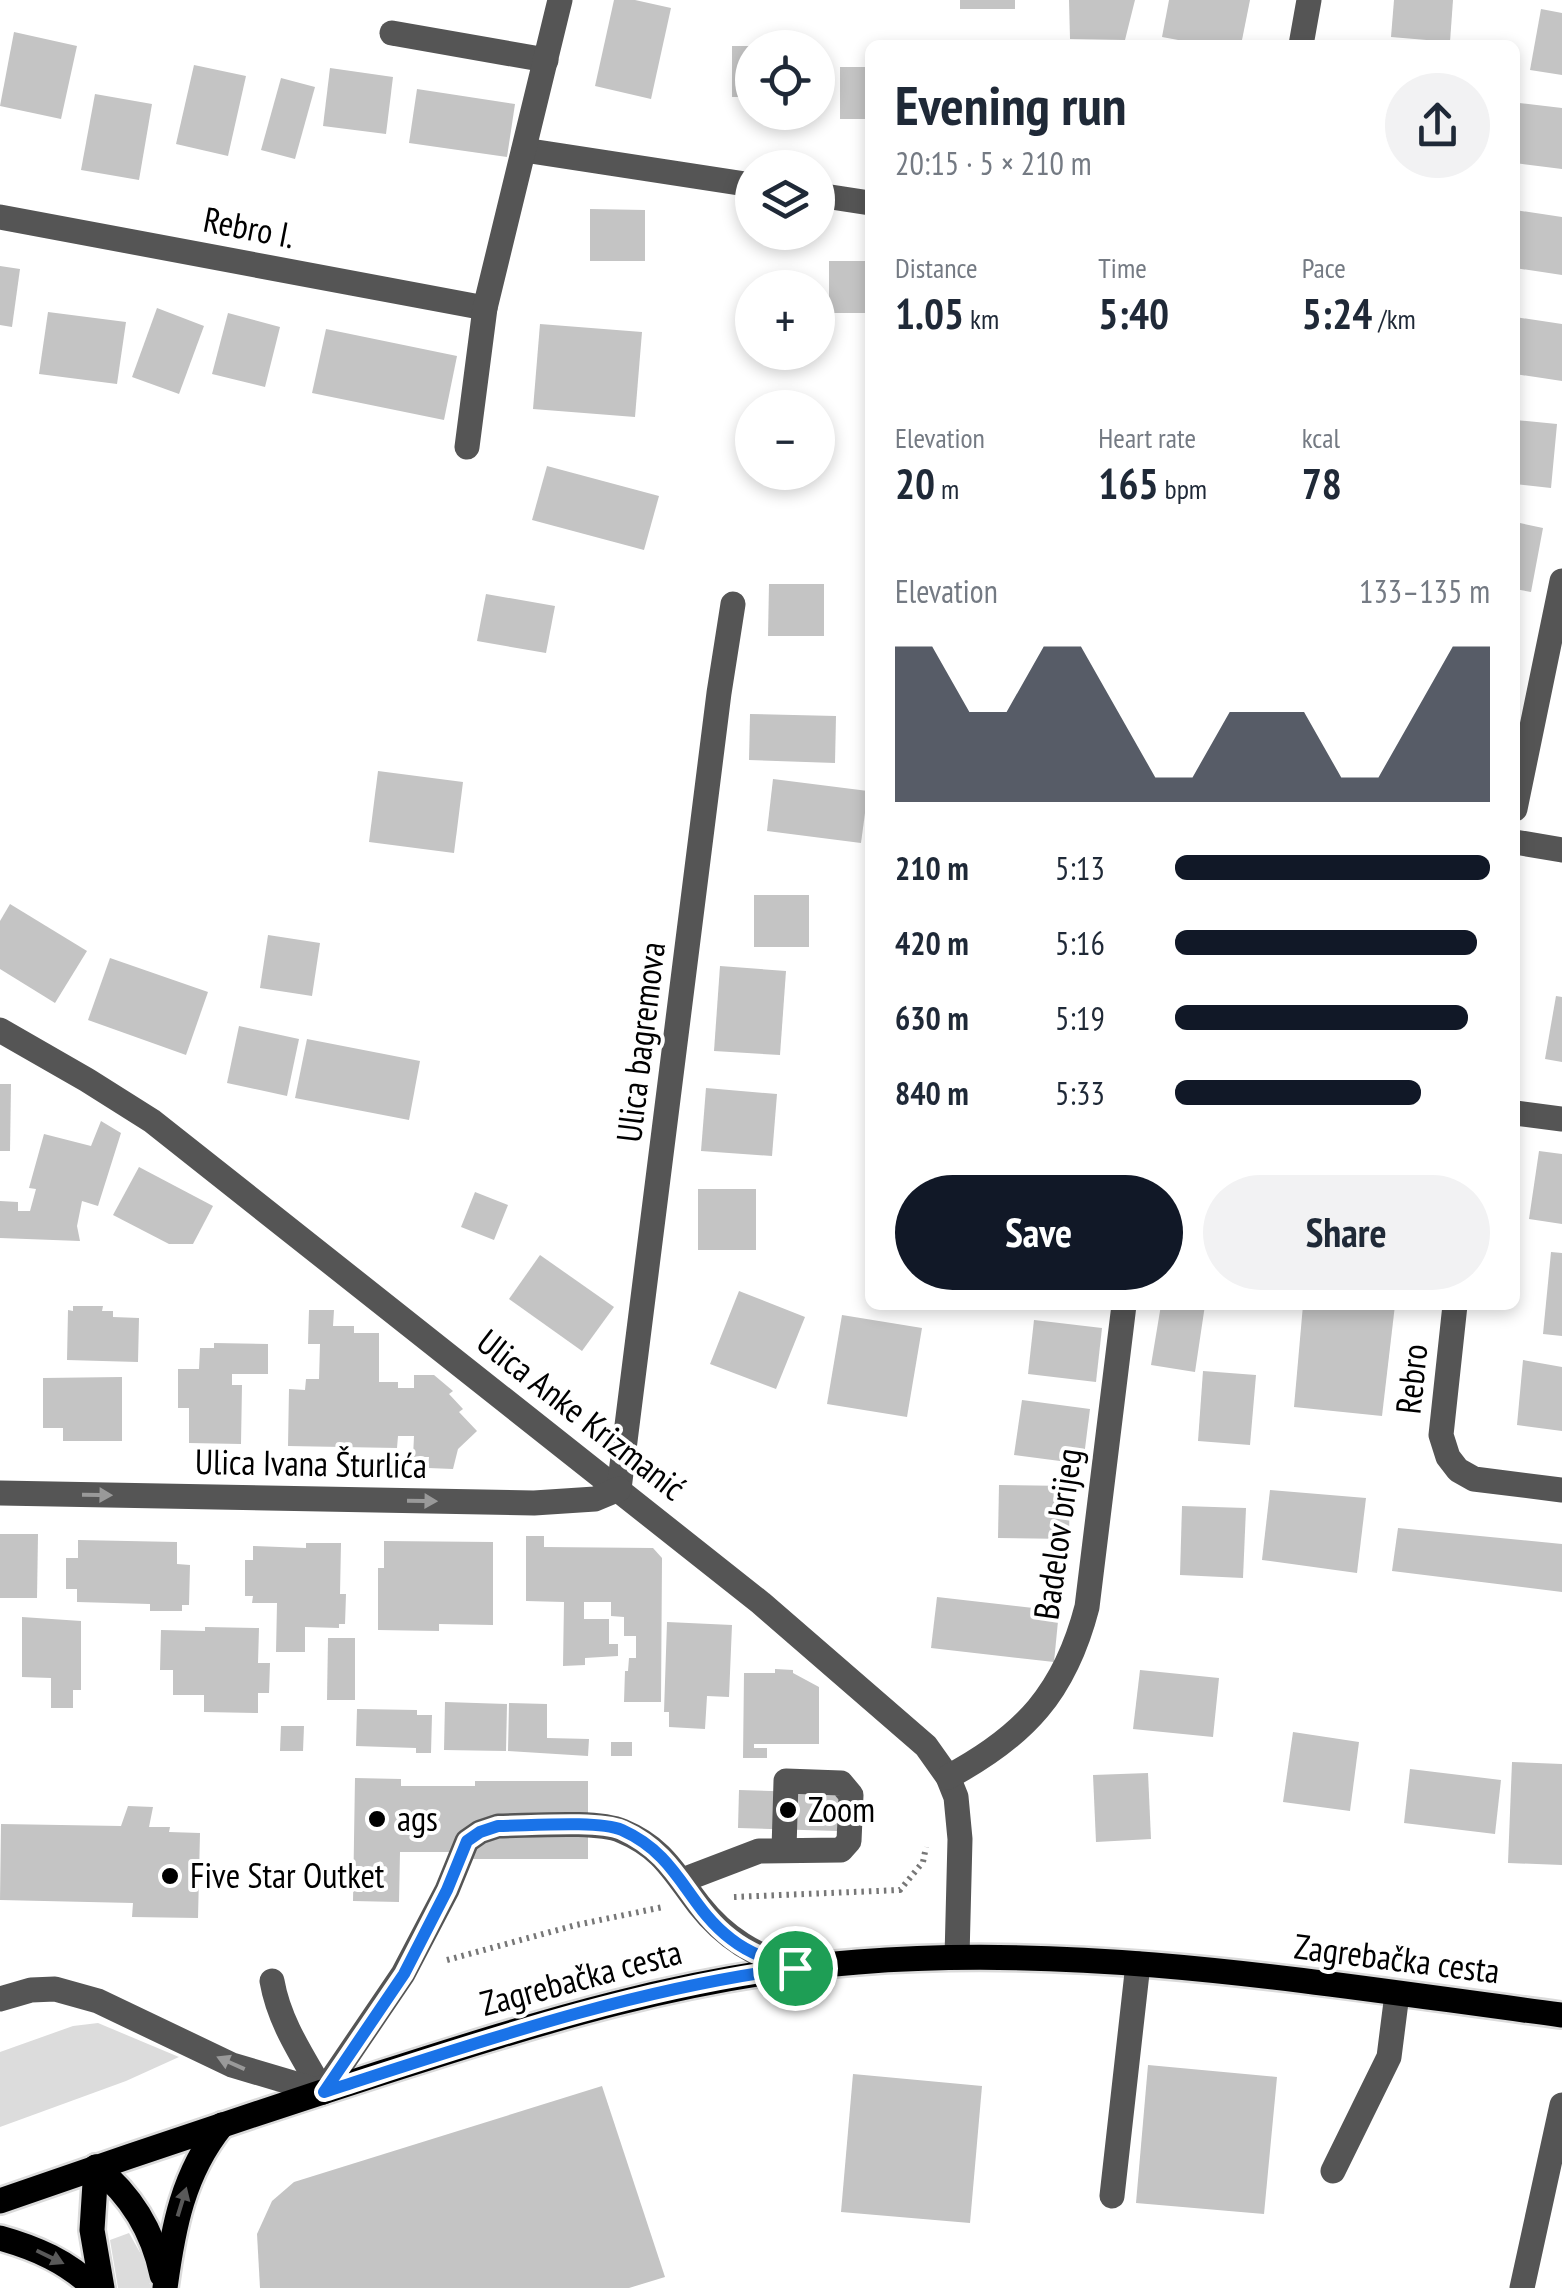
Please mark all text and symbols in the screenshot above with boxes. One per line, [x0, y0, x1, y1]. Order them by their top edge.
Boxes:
map controls [735, 30, 835, 490]
button: locate [735, 30, 835, 130]
text: Evening run [895, 69, 1127, 140]
button: share [1385, 73, 1490, 178]
text: 20:15 · 5 × 210 m [895, 142, 1092, 184]
button: layers [735, 150, 835, 250]
street label: Rebro I. [200, 196, 299, 258]
text: Distance [895, 249, 978, 286]
text: Time [1098, 249, 1147, 286]
text: Pace [1302, 249, 1346, 286]
button: + [735, 270, 835, 370]
text: 1.05 [895, 286, 964, 341]
text: 5:40 [1098, 286, 1169, 341]
text: 5:24 [1302, 286, 1372, 341]
text: km [964, 300, 999, 337]
text: /km [1372, 300, 1416, 337]
button: − [735, 390, 835, 490]
text: Elevation [895, 419, 985, 456]
text: Heart rate [1098, 419, 1196, 456]
text: kcal [1302, 419, 1340, 456]
text: 20 [895, 456, 935, 511]
text: 165 [1098, 456, 1159, 511]
text: 78 [1302, 456, 1342, 511]
text: m [935, 470, 959, 507]
text: bpm [1159, 470, 1207, 507]
text: Elevation [895, 570, 998, 612]
text: 133–135 m [1359, 570, 1490, 612]
text: 210 m [895, 847, 969, 889]
text: 5:13 [1055, 847, 1105, 889]
text: 420 m [895, 922, 969, 964]
text: 5:16 [1055, 922, 1105, 964]
street label: Ulica bagremova [605, 939, 675, 1145]
text: 630 m [895, 997, 969, 1039]
text: 5:19 [1055, 997, 1105, 1039]
text: 840 m [895, 1072, 969, 1114]
text: 5:33 [1055, 1072, 1105, 1114]
button: Save [895, 1175, 1183, 1290]
button: Share [1203, 1175, 1490, 1290]
street label: Ulica Anke Krizmanić [468, 1318, 695, 1510]
street label: Rebro [1384, 1342, 1438, 1416]
street label: Ulica Ivana Šturlića [195, 1438, 427, 1488]
street label: Badelov brijeg [1022, 1445, 1092, 1622]
one-way arrow [82, 1487, 114, 1503]
one-way arrow [407, 1493, 439, 1509]
place label: Zoom [808, 1786, 875, 1832]
place label: ags [397, 1795, 438, 1841]
marker: Zoom [777, 1799, 799, 1821]
marker: ags [366, 1808, 388, 1830]
place label: Five Star Outket [190, 1852, 385, 1898]
marker: Five Star Outket [159, 1865, 181, 1887]
street label: Zagrebačka cesta [1292, 1923, 1502, 1993]
pin [753, 1926, 838, 2011]
street label: Zagrebačka cesta [475, 1928, 686, 2026]
icon: arrive [768, 1941, 823, 1996]
one-way arrow [216, 2055, 246, 2071]
one-way arrow [175, 2187, 190, 2217]
one-way arrow [36, 2248, 65, 2265]

